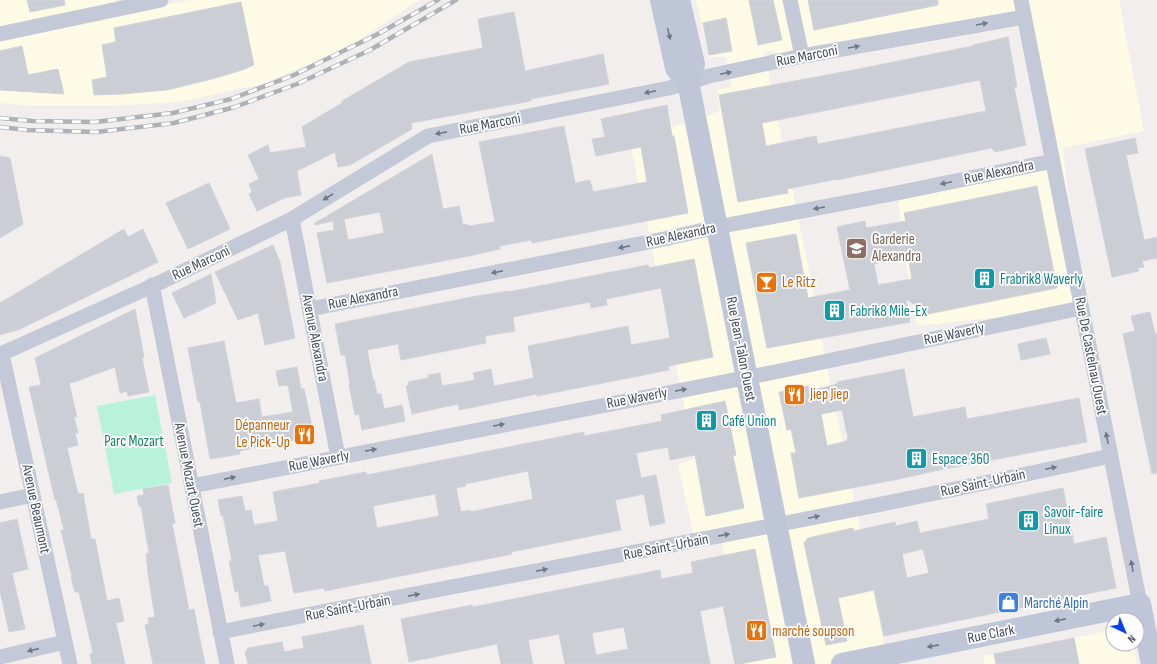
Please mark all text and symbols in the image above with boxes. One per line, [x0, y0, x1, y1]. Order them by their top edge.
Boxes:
one-way arrow [976, 21, 988, 27]
one-way arrow [666, 28, 672, 40]
street label: Rue Marconi [775, 41, 839, 71]
one-way arrow [848, 44, 861, 50]
one-way arrow [720, 69, 732, 75]
one-way arrow [644, 89, 657, 95]
street label: Rue Marconi [458, 109, 522, 139]
one-way arrow [434, 131, 447, 137]
street label: Rue Alexandra [962, 155, 1036, 189]
one-way arrow [940, 180, 952, 186]
one-way arrow [322, 194, 334, 201]
one-way arrow [812, 206, 825, 212]
street label: Rue Alexandra [644, 218, 718, 252]
place label: Garderie Alexandra [871, 230, 921, 266]
school or university icon: Garderie Alexandra [843, 235, 869, 261]
street label: Rue Marconi [169, 241, 233, 285]
one-way arrow [618, 245, 631, 251]
building icon: Frabrik8 Waverly [971, 266, 997, 292]
bar icon: Le Ritz [753, 269, 779, 295]
one-way arrow [491, 270, 503, 276]
place label: Frabrik8 Waverly [1000, 270, 1083, 289]
place label: Le Ritz [782, 273, 816, 292]
street label: Rue Alexandra [326, 282, 400, 314]
street label: Avenue Alexandra [297, 292, 333, 383]
street label: Rue Jean-Talon Ouest [722, 295, 761, 403]
street label: Rue De Castelnau Ouest [1070, 296, 1112, 417]
building icon: Fabrik8 Mile-Ex [821, 298, 847, 324]
place label: Fabrik8 Mile-Ex [850, 302, 927, 321]
street label: Rue Waverly [922, 318, 986, 350]
restaurant icon: Jiep Jiep [782, 381, 808, 407]
street label: Rue Waverly [605, 383, 669, 413]
place label: Jiep Jiep [809, 385, 849, 404]
one-way arrow [675, 386, 687, 392]
building icon: Café Union [694, 408, 720, 434]
place label: Café Union [722, 412, 777, 431]
place label: Dépanneur Le Pick-Up [235, 416, 291, 452]
street label: Avenue Mozart Ouest [169, 420, 209, 529]
restaurant icon: Dépanneur Le Pick-Up [292, 421, 318, 447]
one-way arrow [493, 422, 505, 428]
park label: Parc Mozart [104, 432, 164, 451]
one-way arrow [1103, 432, 1109, 445]
street label: Rue Waverly [287, 446, 351, 476]
building icon: Espace 360 [903, 446, 929, 472]
one-way arrow [365, 447, 377, 453]
place label: Espace 360 [932, 450, 989, 469]
street label: Avenue Beaumont [17, 462, 55, 556]
street label: Rue Saint-Urbain [939, 465, 1027, 501]
one-way arrow [1045, 465, 1057, 471]
one-way arrow [224, 475, 236, 481]
place label: Savoir-faire Linux [1044, 503, 1103, 539]
building icon: Savoir-faire Linux [1016, 508, 1042, 534]
one-way arrow [808, 514, 820, 520]
street label: Rue Saint-Urbain [622, 529, 710, 565]
one-way arrow [718, 532, 730, 538]
one-way arrow [1129, 560, 1135, 572]
one-way arrow [535, 567, 548, 573]
street label: Rue Saint-Urbain [304, 590, 392, 626]
shop icon: Marché Alpin [996, 590, 1022, 616]
one-way arrow [408, 592, 420, 598]
place label: Marché Alpin [1024, 594, 1088, 613]
north arrow [1105, 612, 1145, 652]
one-way arrow [1054, 617, 1066, 623]
restaurant icon: marché soupson [743, 618, 769, 644]
street label: Rue Clark [966, 620, 1016, 648]
one-way arrow [253, 622, 265, 628]
place label: marché soupson [772, 622, 854, 641]
text: N [1125, 632, 1138, 646]
one-way arrow [927, 643, 939, 649]
one-way arrow [26, 647, 39, 653]

